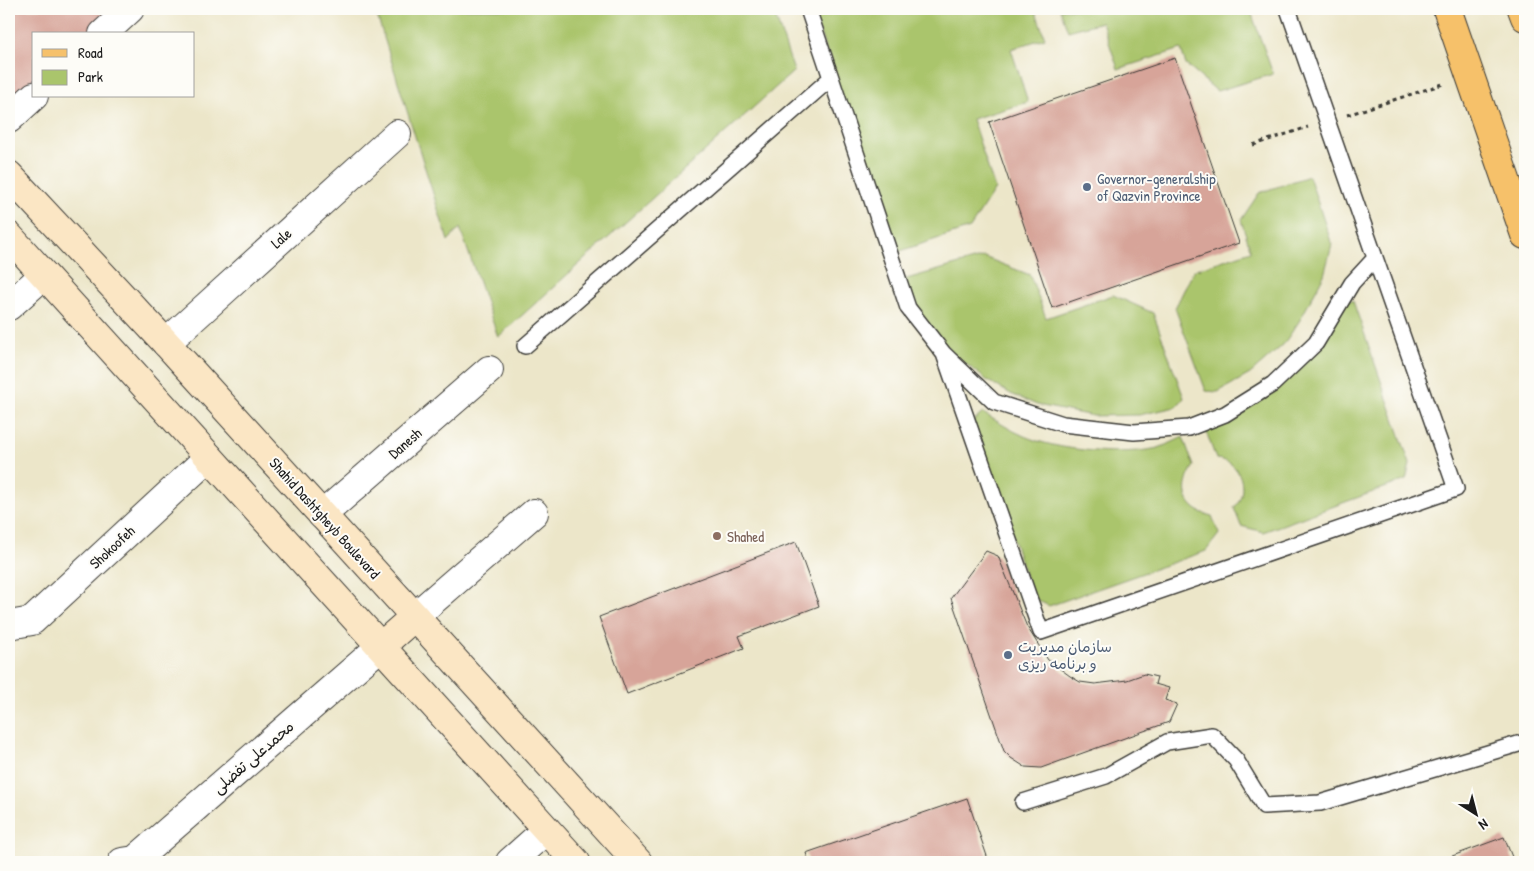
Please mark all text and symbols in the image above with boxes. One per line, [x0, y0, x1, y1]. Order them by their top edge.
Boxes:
legend [32, 32, 195, 98]
text: Road [78, 42, 103, 63]
text: Park [78, 66, 103, 87]
place label: Governor-generalship of Qazvin Province [1097, 168, 1216, 206]
marker: Governor-generalship of Qazvin Province [1081, 181, 1093, 193]
street label: Lale [266, 223, 296, 253]
street label: Danesh [384, 423, 426, 463]
street label: Shahid Dashtgheyb Boulevard [265, 453, 385, 583]
street label: Shokoofeh [85, 520, 139, 574]
place label: Shahed [727, 526, 764, 547]
marker: Shahed [711, 530, 723, 542]
place label: سازمان مدیریت و برنامه ریزی [1018, 636, 1112, 674]
marker: سازمان مدیریت و برنامه ریزی [1002, 649, 1014, 661]
street label: محمدعلی تفضلی [208, 716, 298, 798]
north arrow [1452, 788, 1502, 838]
text: N [1475, 815, 1493, 835]

